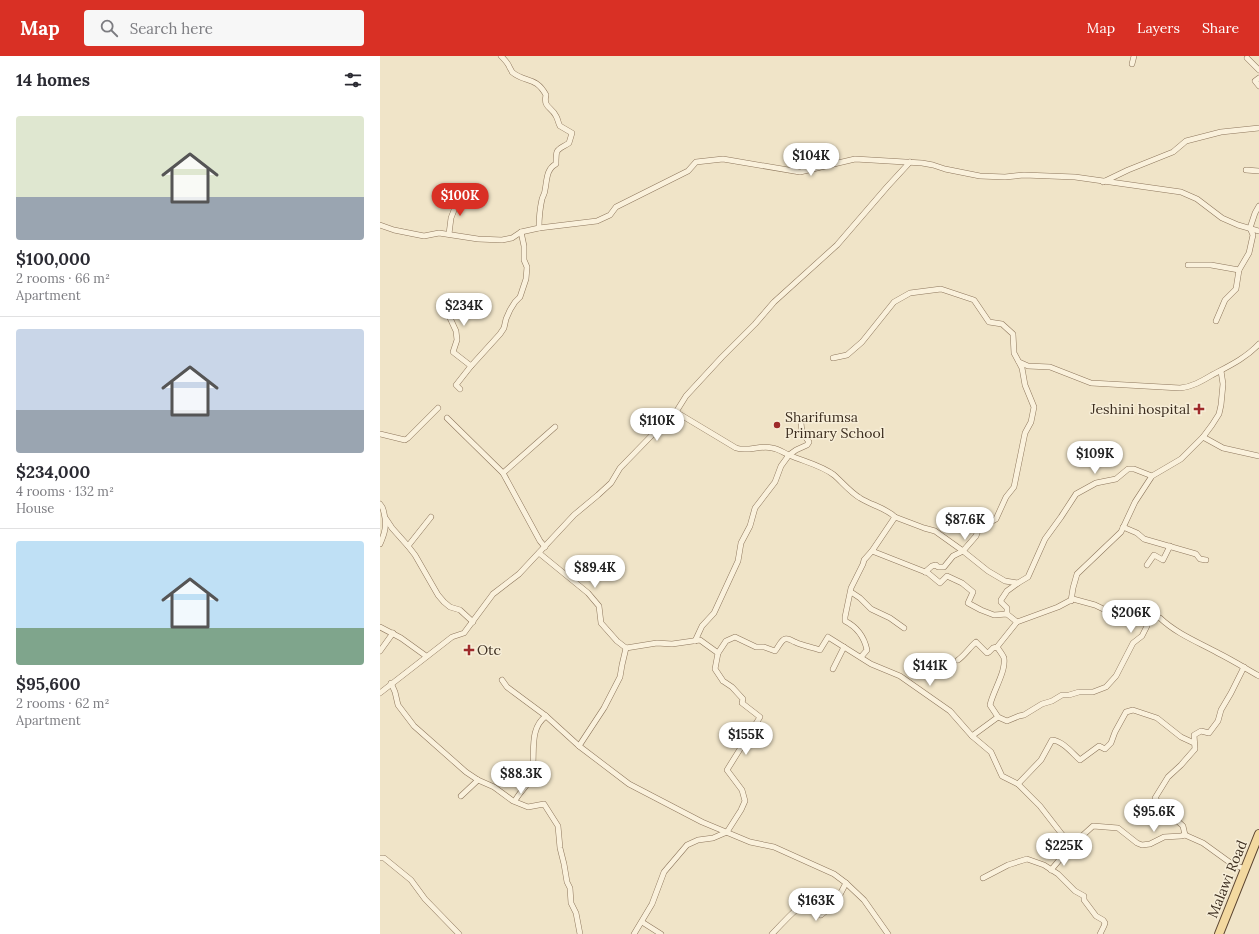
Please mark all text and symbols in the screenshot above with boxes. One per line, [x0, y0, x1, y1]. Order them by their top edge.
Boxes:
search box [84, 10, 364, 46]
text: Map [20, 16, 60, 40]
icon: search [98, 17, 120, 39]
text: Search here [130, 19, 213, 38]
text: Map [1087, 19, 1115, 37]
text: Layers [1137, 19, 1180, 37]
text: Share [1202, 19, 1239, 37]
text: 14 homes [16, 69, 90, 91]
icon: filters [342, 69, 364, 91]
icon: home [154, 142, 226, 214]
pin: $104K [783, 143, 839, 177]
text: $104K [792, 147, 830, 164]
pin: $100K [432, 183, 488, 217]
text: $100K [441, 187, 479, 204]
text: $100,000 [16, 248, 91, 270]
text: 2 rooms · 66 m² [16, 270, 110, 287]
text: Apartment [16, 287, 81, 304]
pin: $234K [436, 293, 492, 327]
text: $234K [445, 297, 483, 314]
icon: home [154, 355, 226, 427]
place label: Jeshini hospital [1089, 400, 1190, 418]
marker: Jeshini hospital [1193, 403, 1205, 415]
pin: $110K [629, 408, 685, 442]
place label: Sharifumsa Primary School [785, 408, 885, 442]
text: $110K [639, 412, 675, 429]
marker: Sharifumsa Primary School [772, 420, 782, 430]
pin: $109K [1067, 441, 1123, 475]
text: $109K [1076, 445, 1114, 462]
text: $234,000 [16, 461, 90, 483]
text: 4 rooms · 132 m² [16, 483, 114, 500]
text: House [16, 500, 54, 517]
pin: $87.6K [932, 507, 998, 541]
text: $87.6K [945, 511, 985, 528]
pin: $89.4K [562, 555, 628, 589]
text: $89.4K [574, 559, 616, 576]
icon: home [154, 567, 226, 639]
pin: $206K [1103, 600, 1159, 634]
text: $206K [1111, 604, 1151, 621]
place label: Otc [477, 641, 501, 659]
marker: Otc [464, 645, 474, 655]
pin: $141K [902, 653, 958, 687]
text: $141K [913, 657, 947, 674]
text: $95,600 [16, 673, 81, 695]
text: 2 rooms · 62 m² [16, 695, 109, 712]
text: Apartment [16, 712, 81, 729]
pin: $155K [718, 722, 774, 756]
text: $155K [728, 726, 764, 743]
pin: $88.3K [488, 761, 554, 795]
text: $88.3K [500, 765, 542, 782]
pin: $95.6K [1121, 799, 1187, 833]
text: $95.6K [1133, 803, 1175, 820]
pin: $225K [1036, 833, 1092, 867]
text: $225K [1045, 837, 1083, 854]
street label: Malawi Road [1203, 838, 1251, 920]
pin: $163K [788, 888, 844, 922]
text: $163K [798, 892, 834, 909]

